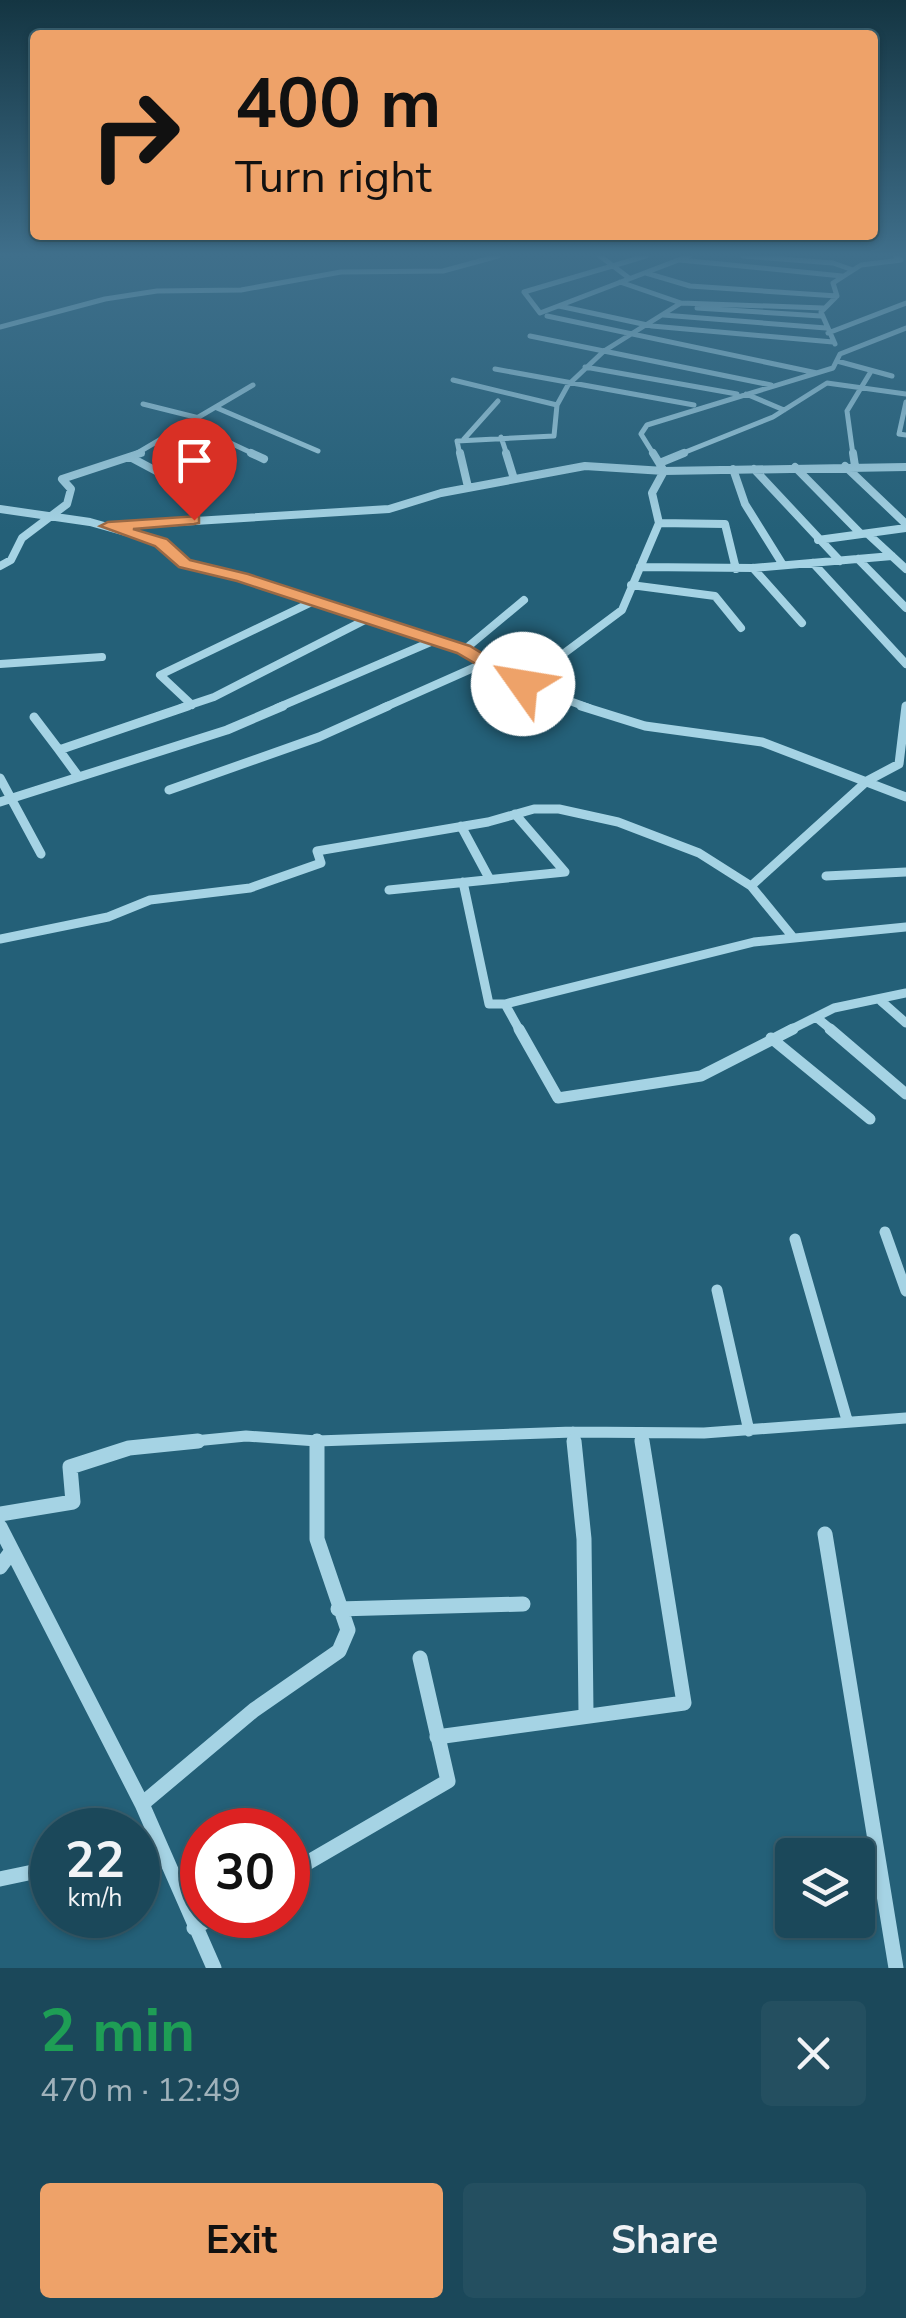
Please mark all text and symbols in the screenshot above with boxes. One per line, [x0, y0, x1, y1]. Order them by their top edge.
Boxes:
text: 400 m [235, 56, 441, 152]
icon: right [70, 70, 200, 200]
text: Turn right [235, 147, 432, 208]
pin [152, 418, 237, 521]
icon: arrive [167, 433, 222, 488]
position arrow [471, 632, 575, 736]
speed limit sign: 30 [180, 1808, 310, 1938]
text: 22 [65, 1826, 125, 1895]
map controls [775, 1838, 875, 1938]
button: layers [775, 1838, 875, 1938]
text: km/h [67, 1881, 123, 1915]
text: 2 min [40, 1990, 195, 2072]
button: close [761, 2001, 866, 2106]
text: 470 m · 12:49 [40, 2069, 241, 2112]
button: Exit [40, 2183, 443, 2298]
button: Share [463, 2183, 866, 2298]

